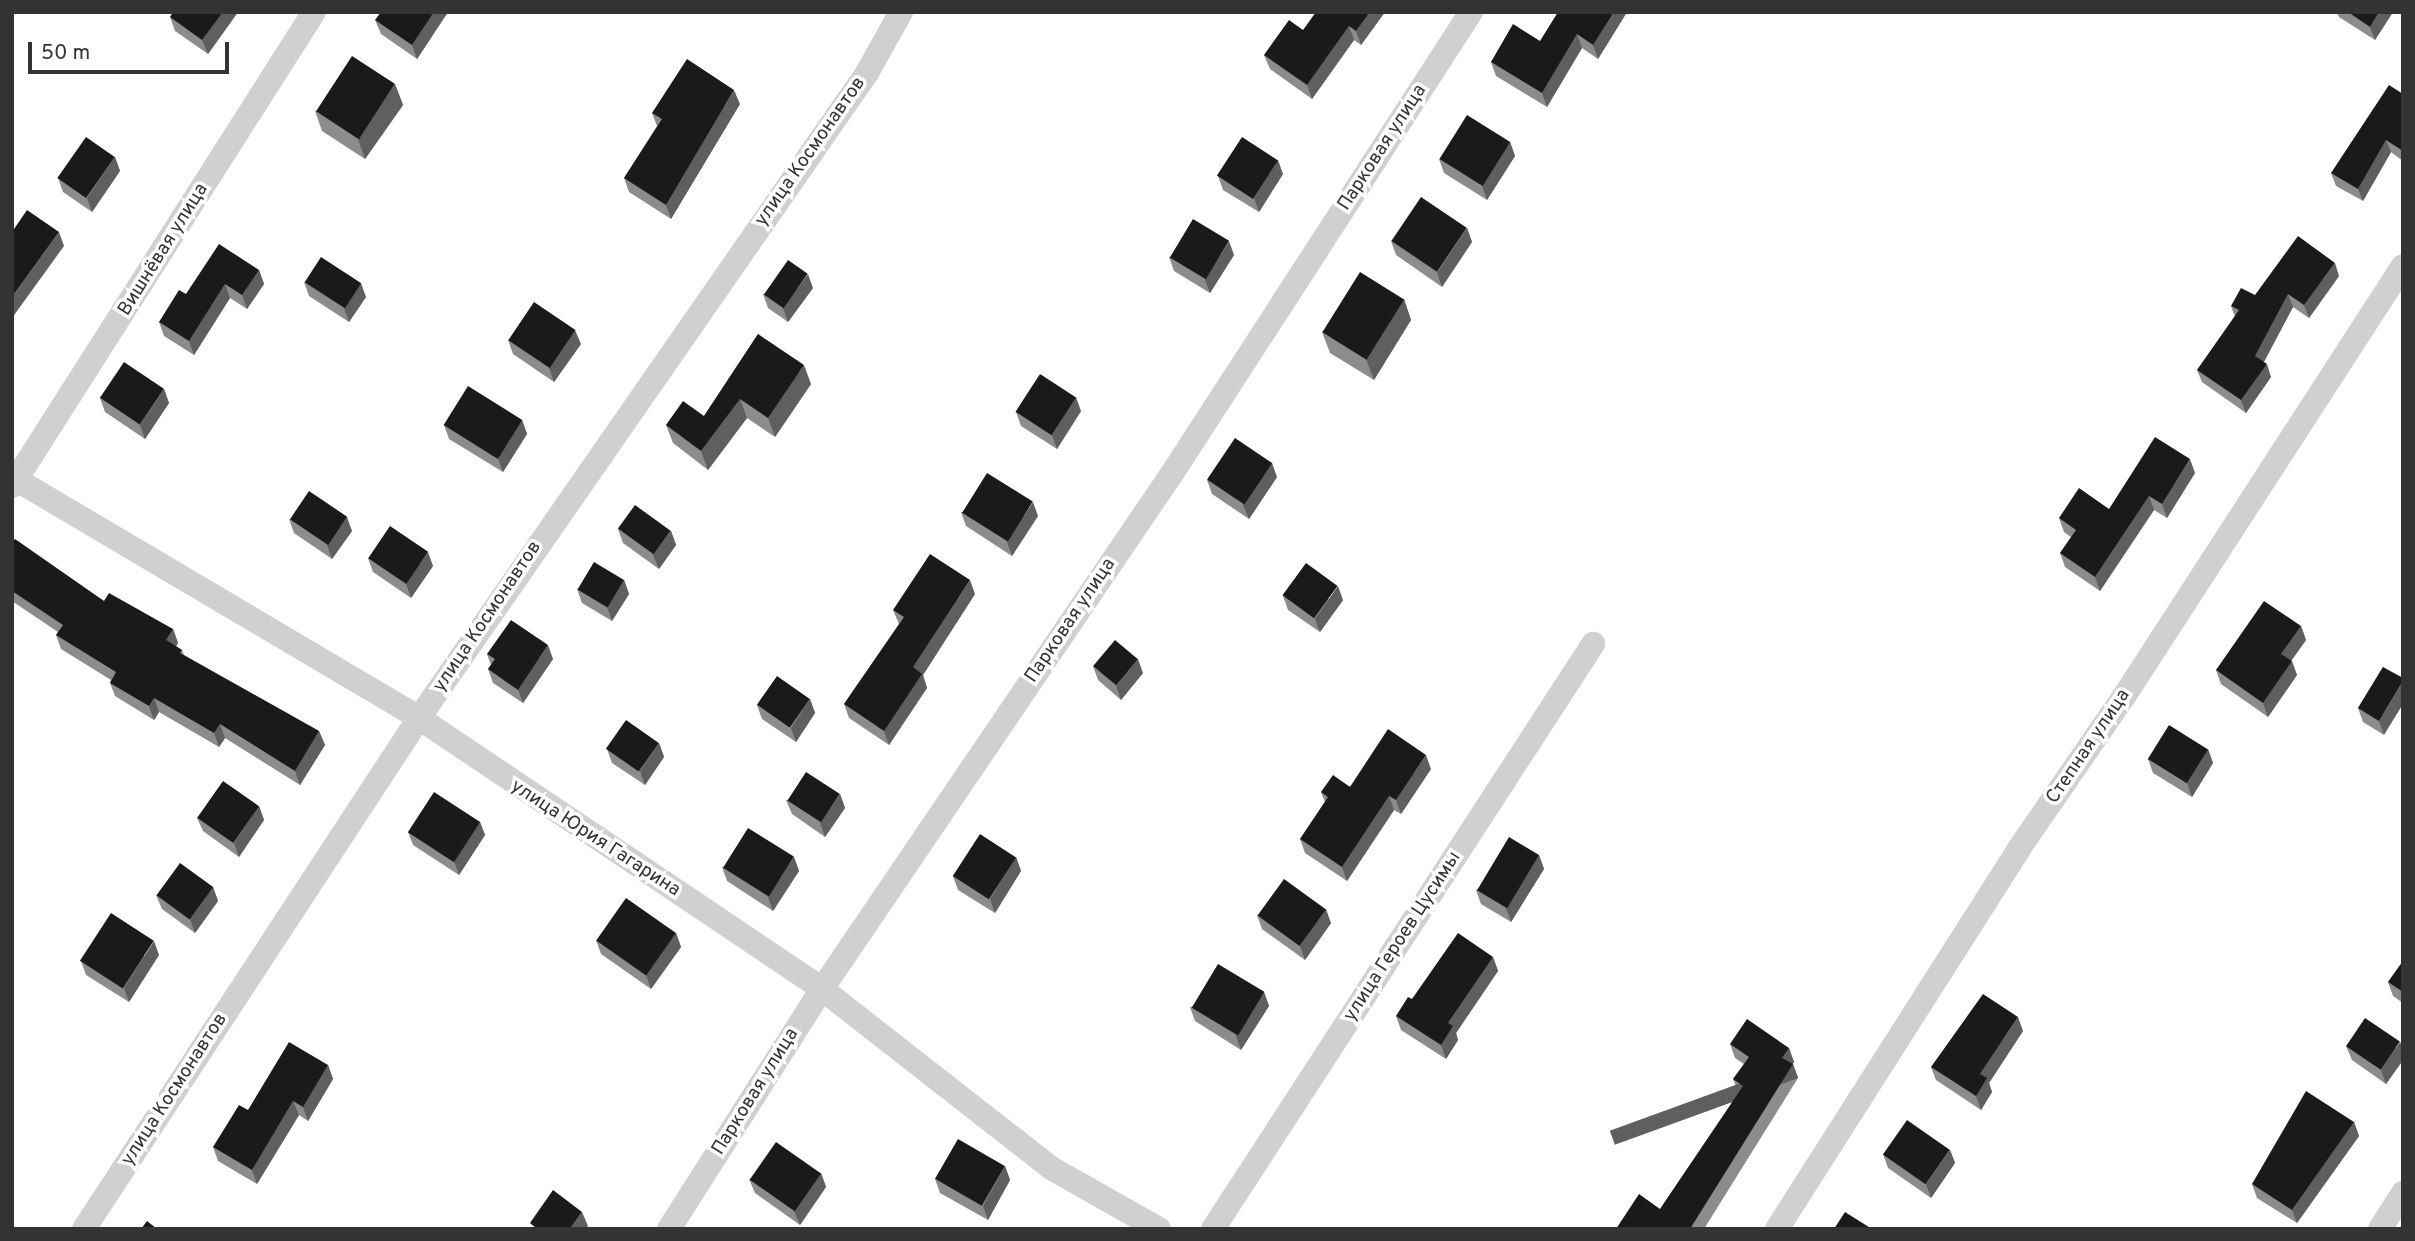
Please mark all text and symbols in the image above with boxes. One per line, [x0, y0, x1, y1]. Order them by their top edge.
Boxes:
scale bar [32, 28, 233, 72]
text: 50 m [41, 40, 90, 67]
street label: улица Космонавтов [751, 73, 871, 231]
street label: Парковая улица [1334, 81, 1432, 215]
street label: Вишнёвая улица [114, 180, 214, 320]
street label: улица Космонавтов [429, 537, 547, 697]
street label: Парковая улица [1021, 554, 1121, 688]
street label: Степная улица [2042, 685, 2136, 809]
street label: улица Юрия Гагарина [506, 776, 684, 902]
street label: улица Героев Цусимы [1340, 848, 1466, 1026]
street label: улица Космонавтов [117, 1009, 233, 1171]
street label: Парковая улица [708, 1024, 804, 1160]

